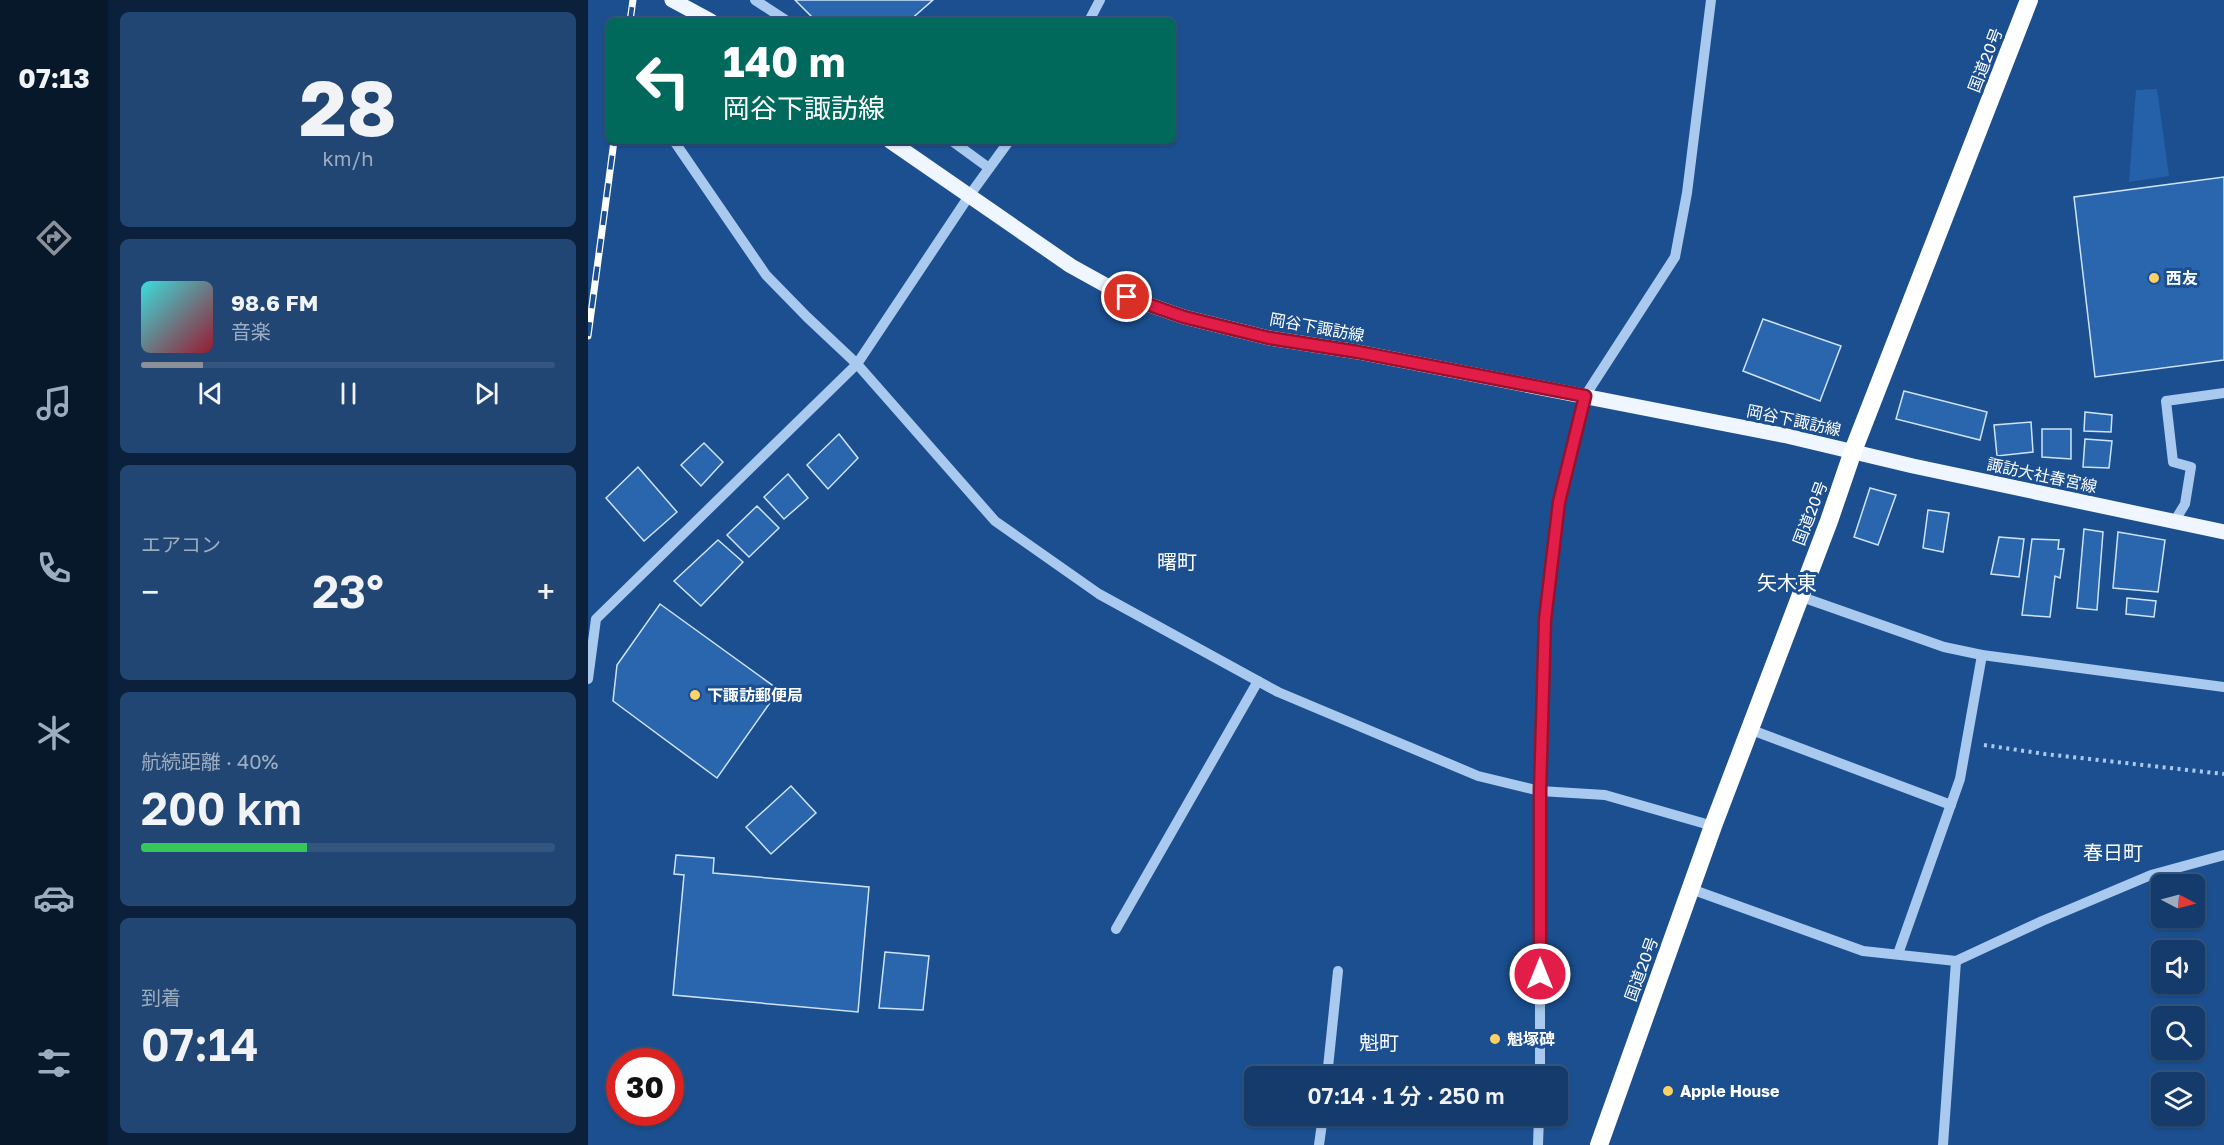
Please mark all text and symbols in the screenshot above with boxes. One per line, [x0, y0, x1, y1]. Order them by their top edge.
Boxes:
street label: 国道20号 [1964, 25, 2006, 95]
text: 140 m [723, 36, 845, 86]
icon: left [624, 42, 702, 120]
text: 28 [299, 60, 397, 153]
text: 07:13 [18, 62, 90, 94]
text: 岡谷下諏訪線 [723, 92, 885, 124]
text: km/h [323, 146, 373, 170]
icon: directions [33, 217, 75, 259]
place label: 西友 [2166, 268, 2198, 288]
pin [1101, 271, 1152, 322]
marker: 西友 [2147, 271, 2161, 285]
icon: arrive [1110, 280, 1143, 313]
text: 98.6 FM [231, 289, 318, 316]
street label: 岡谷下諏訪線 [1268, 309, 1366, 345]
text: 音楽 [231, 319, 271, 343]
icon: previous [194, 377, 227, 410]
icon: pause [332, 377, 365, 410]
icon: next [470, 377, 503, 410]
icon: music [33, 382, 75, 424]
street label: 岡谷下諏訪線 [1745, 400, 1843, 440]
street label: 諏訪大社春宮線 [1985, 454, 2099, 496]
street label: 国道20号 [1789, 478, 1831, 548]
text: エアコン [141, 532, 221, 556]
icon: phone [33, 547, 75, 589]
district label: 曙町 [1157, 549, 1197, 573]
text: 23° [312, 564, 384, 618]
district label: 矢木東 [1757, 570, 1817, 594]
text: − [141, 572, 159, 611]
text: + [537, 572, 555, 611]
place label: 下諏訪郵便局 [707, 685, 803, 705]
marker: 下諏訪郵便局 [688, 688, 702, 702]
icon: climate [33, 712, 75, 754]
text: 航続距離 · 40% [141, 749, 278, 773]
text: 200 km [141, 781, 302, 835]
district label: 春日町 [2083, 840, 2143, 864]
north arrow [2151, 874, 2205, 928]
map controls [2151, 874, 2205, 1126]
icon: car [33, 877, 75, 919]
street label: 国道20号 [1620, 934, 1662, 1004]
button: sound [2151, 940, 2205, 994]
position arrow [1508, 942, 1572, 1006]
text: 到着 [141, 985, 181, 1009]
button: search [2151, 1006, 2205, 1060]
text: 07:14 [141, 1017, 259, 1071]
place label: 魁塚碑 [1507, 1029, 1555, 1049]
district label: 魁町 [1359, 1030, 1399, 1054]
marker: 魁塚碑 [1488, 1032, 1502, 1046]
icon: filters [33, 1042, 75, 1084]
speed limit sign: 30 [606, 1048, 684, 1126]
button: layers [2151, 1072, 2205, 1126]
place label: Apple House [1680, 1081, 1779, 1101]
text: 07:14 · 1 分 · 250 m [1307, 1082, 1505, 1109]
marker: Apple House [1661, 1084, 1675, 1098]

